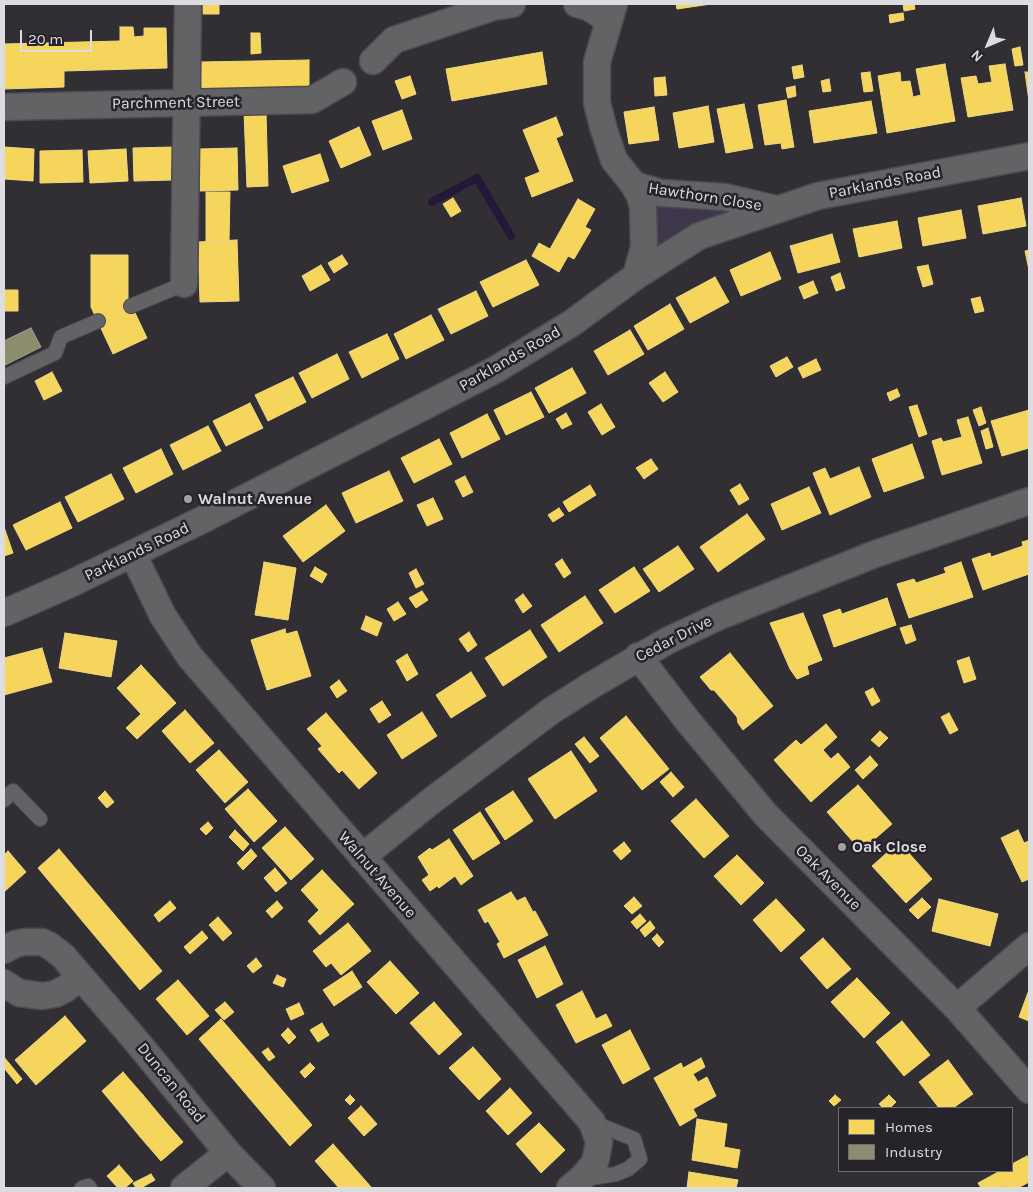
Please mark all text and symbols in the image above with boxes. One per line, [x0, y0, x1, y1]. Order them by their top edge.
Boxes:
scale bar [22, 20, 95, 52]
north arrow [963, 20, 1013, 70]
text: 20 m [28, 30, 63, 48]
text: N [967, 46, 987, 66]
street label: Parchment Street [112, 92, 240, 114]
street label: Parklands Road [827, 163, 943, 203]
street label: Hawthorn Close [647, 179, 763, 215]
street label: Parklands Road [456, 322, 564, 396]
place label: Walnut Avenue [198, 489, 312, 509]
marker: Walnut Avenue [182, 493, 194, 505]
street label: Parklands Road [82, 518, 192, 586]
street label: Cedar Drive [633, 612, 715, 666]
street label: Walnut Avenue [334, 828, 420, 922]
place label: Oak Close [852, 837, 927, 857]
street label: Oak Avenue [791, 841, 865, 915]
marker: Oak Close [836, 841, 848, 853]
street label: Duncan Road [133, 1039, 209, 1127]
legend [838, 1107, 1013, 1172]
text: Homes [885, 1118, 933, 1136]
text: Industry [885, 1143, 942, 1161]

